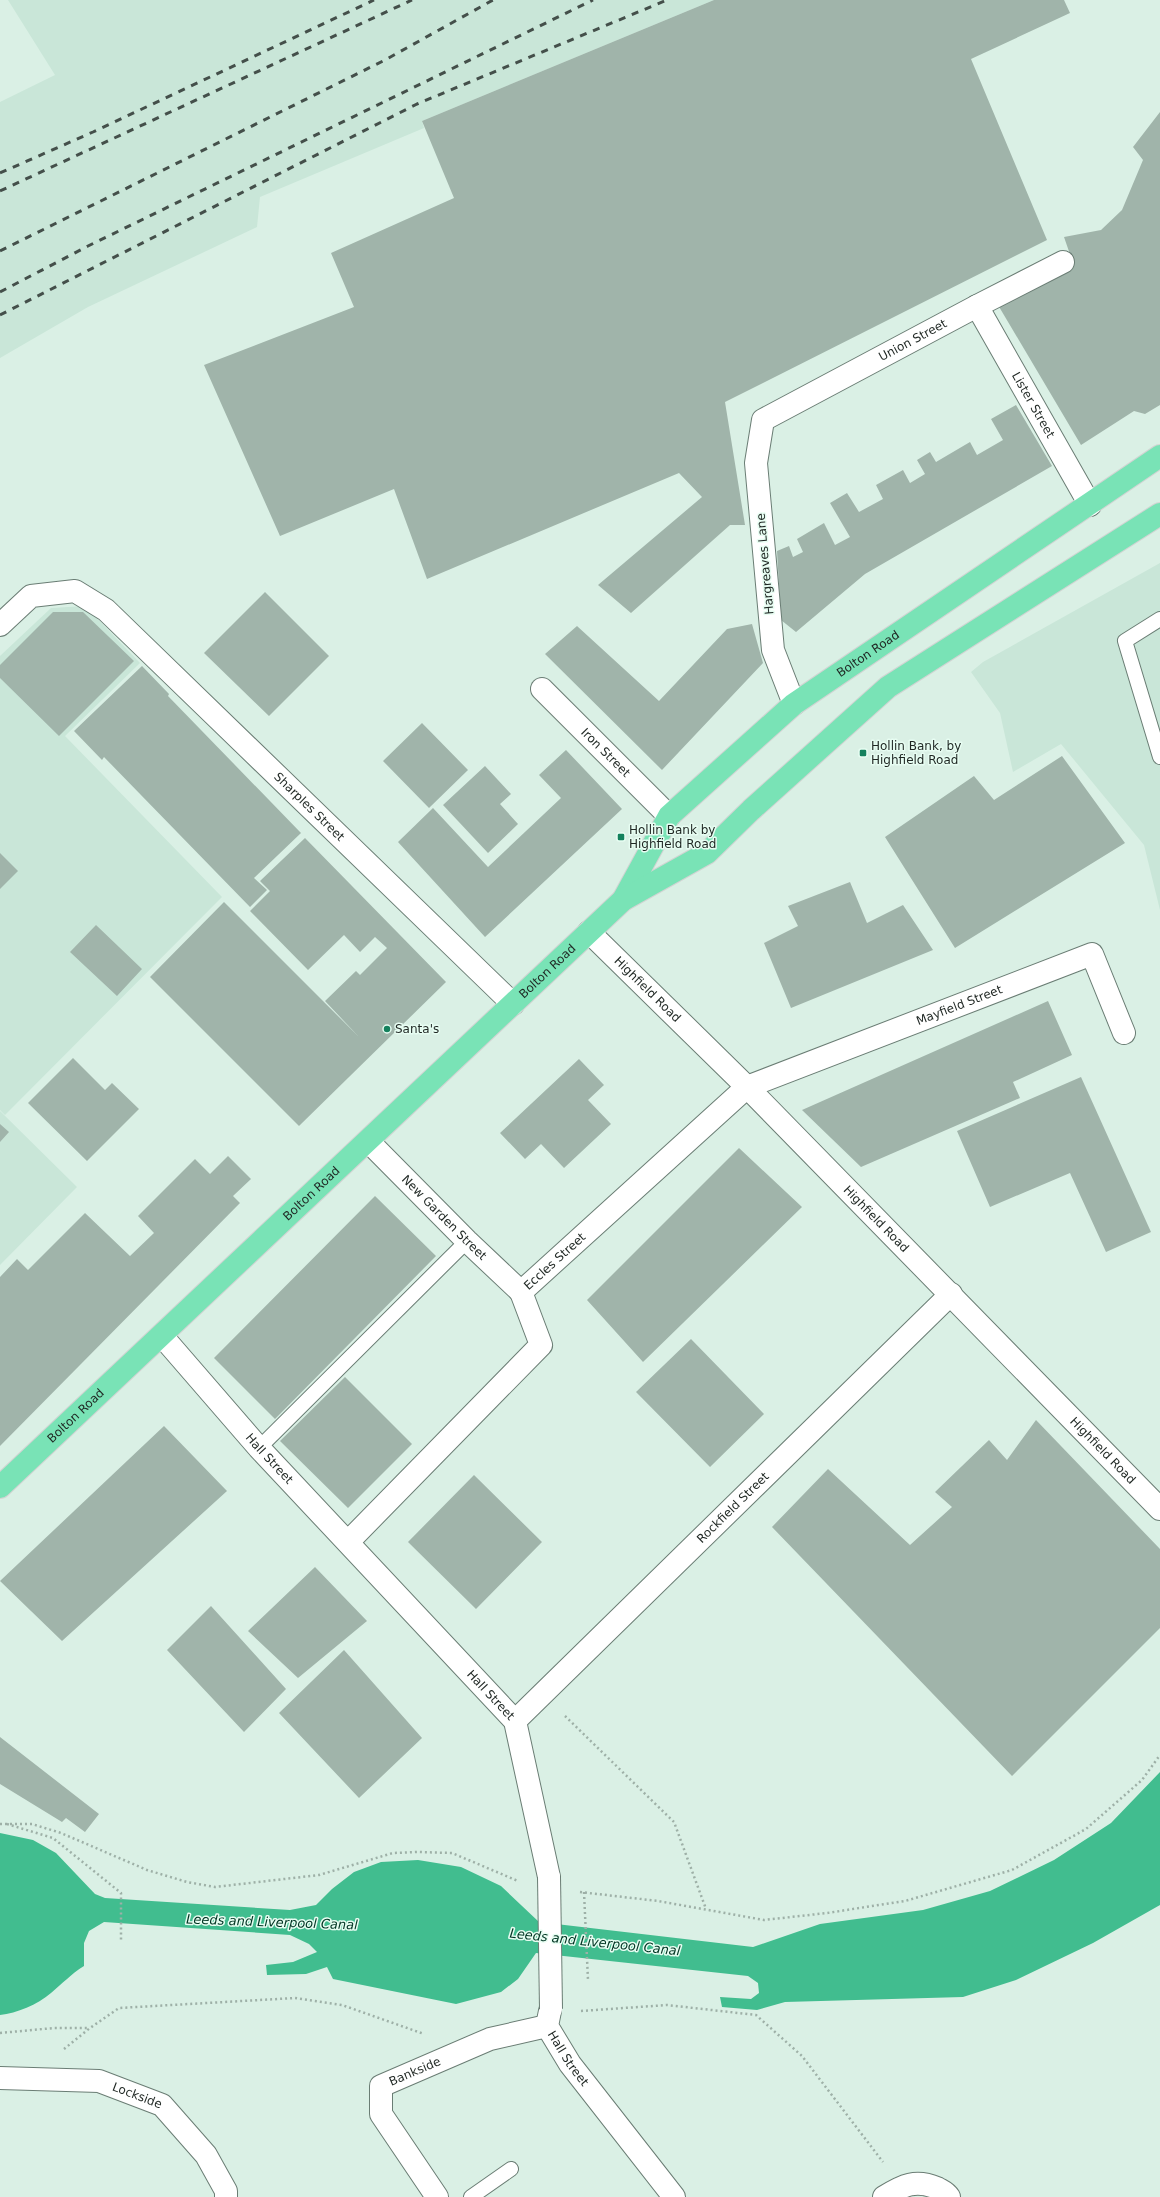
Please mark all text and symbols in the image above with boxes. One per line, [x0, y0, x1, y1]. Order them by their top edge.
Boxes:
street label: Union Street [876, 316, 949, 364]
street label: Lister Street [1009, 370, 1058, 441]
street label: Hargreaves Lane [754, 513, 776, 615]
street label: Bolton Road [834, 628, 902, 680]
street label: Iron Street [578, 725, 633, 780]
place label: Hollin Bank, by Highfield Road [871, 739, 961, 767]
marker: Hollin Bank, by Highfield Road [858, 748, 868, 758]
street label: Sharples Street [271, 770, 348, 844]
place label: Hollin Bank by Highfield Road [629, 823, 716, 851]
marker: Hollin Bank by Highfield Road [616, 832, 626, 842]
street label: Bolton Road [516, 941, 579, 1001]
street label: Highfield Road [611, 954, 684, 1025]
street label: Mayfield Street [914, 982, 1004, 1028]
place label: Santa's [395, 1022, 439, 1036]
marker: Santa's [382, 1024, 392, 1034]
street label: Bolton Road [280, 1164, 343, 1223]
street label: New Garden Street [399, 1172, 490, 1263]
street label: Highfield Road [841, 1183, 912, 1255]
street label: Eccles Street [521, 1230, 589, 1293]
street label: Bolton Road [44, 1386, 107, 1446]
street label: Highfield Road [1067, 1414, 1138, 1487]
street label: Hall Street [243, 1431, 296, 1487]
street label: Rockfield Street [694, 1469, 772, 1546]
street label: Hall Street [464, 1667, 518, 1723]
water label: Leeds and Liverpool Canal [186, 1912, 358, 1933]
water label: Leeds and Liverpool Canal [509, 1926, 682, 1958]
street label: Hall Street [545, 2028, 592, 2089]
street label: Bankside [387, 2054, 443, 2089]
street label: Lockside [110, 2080, 164, 2111]

